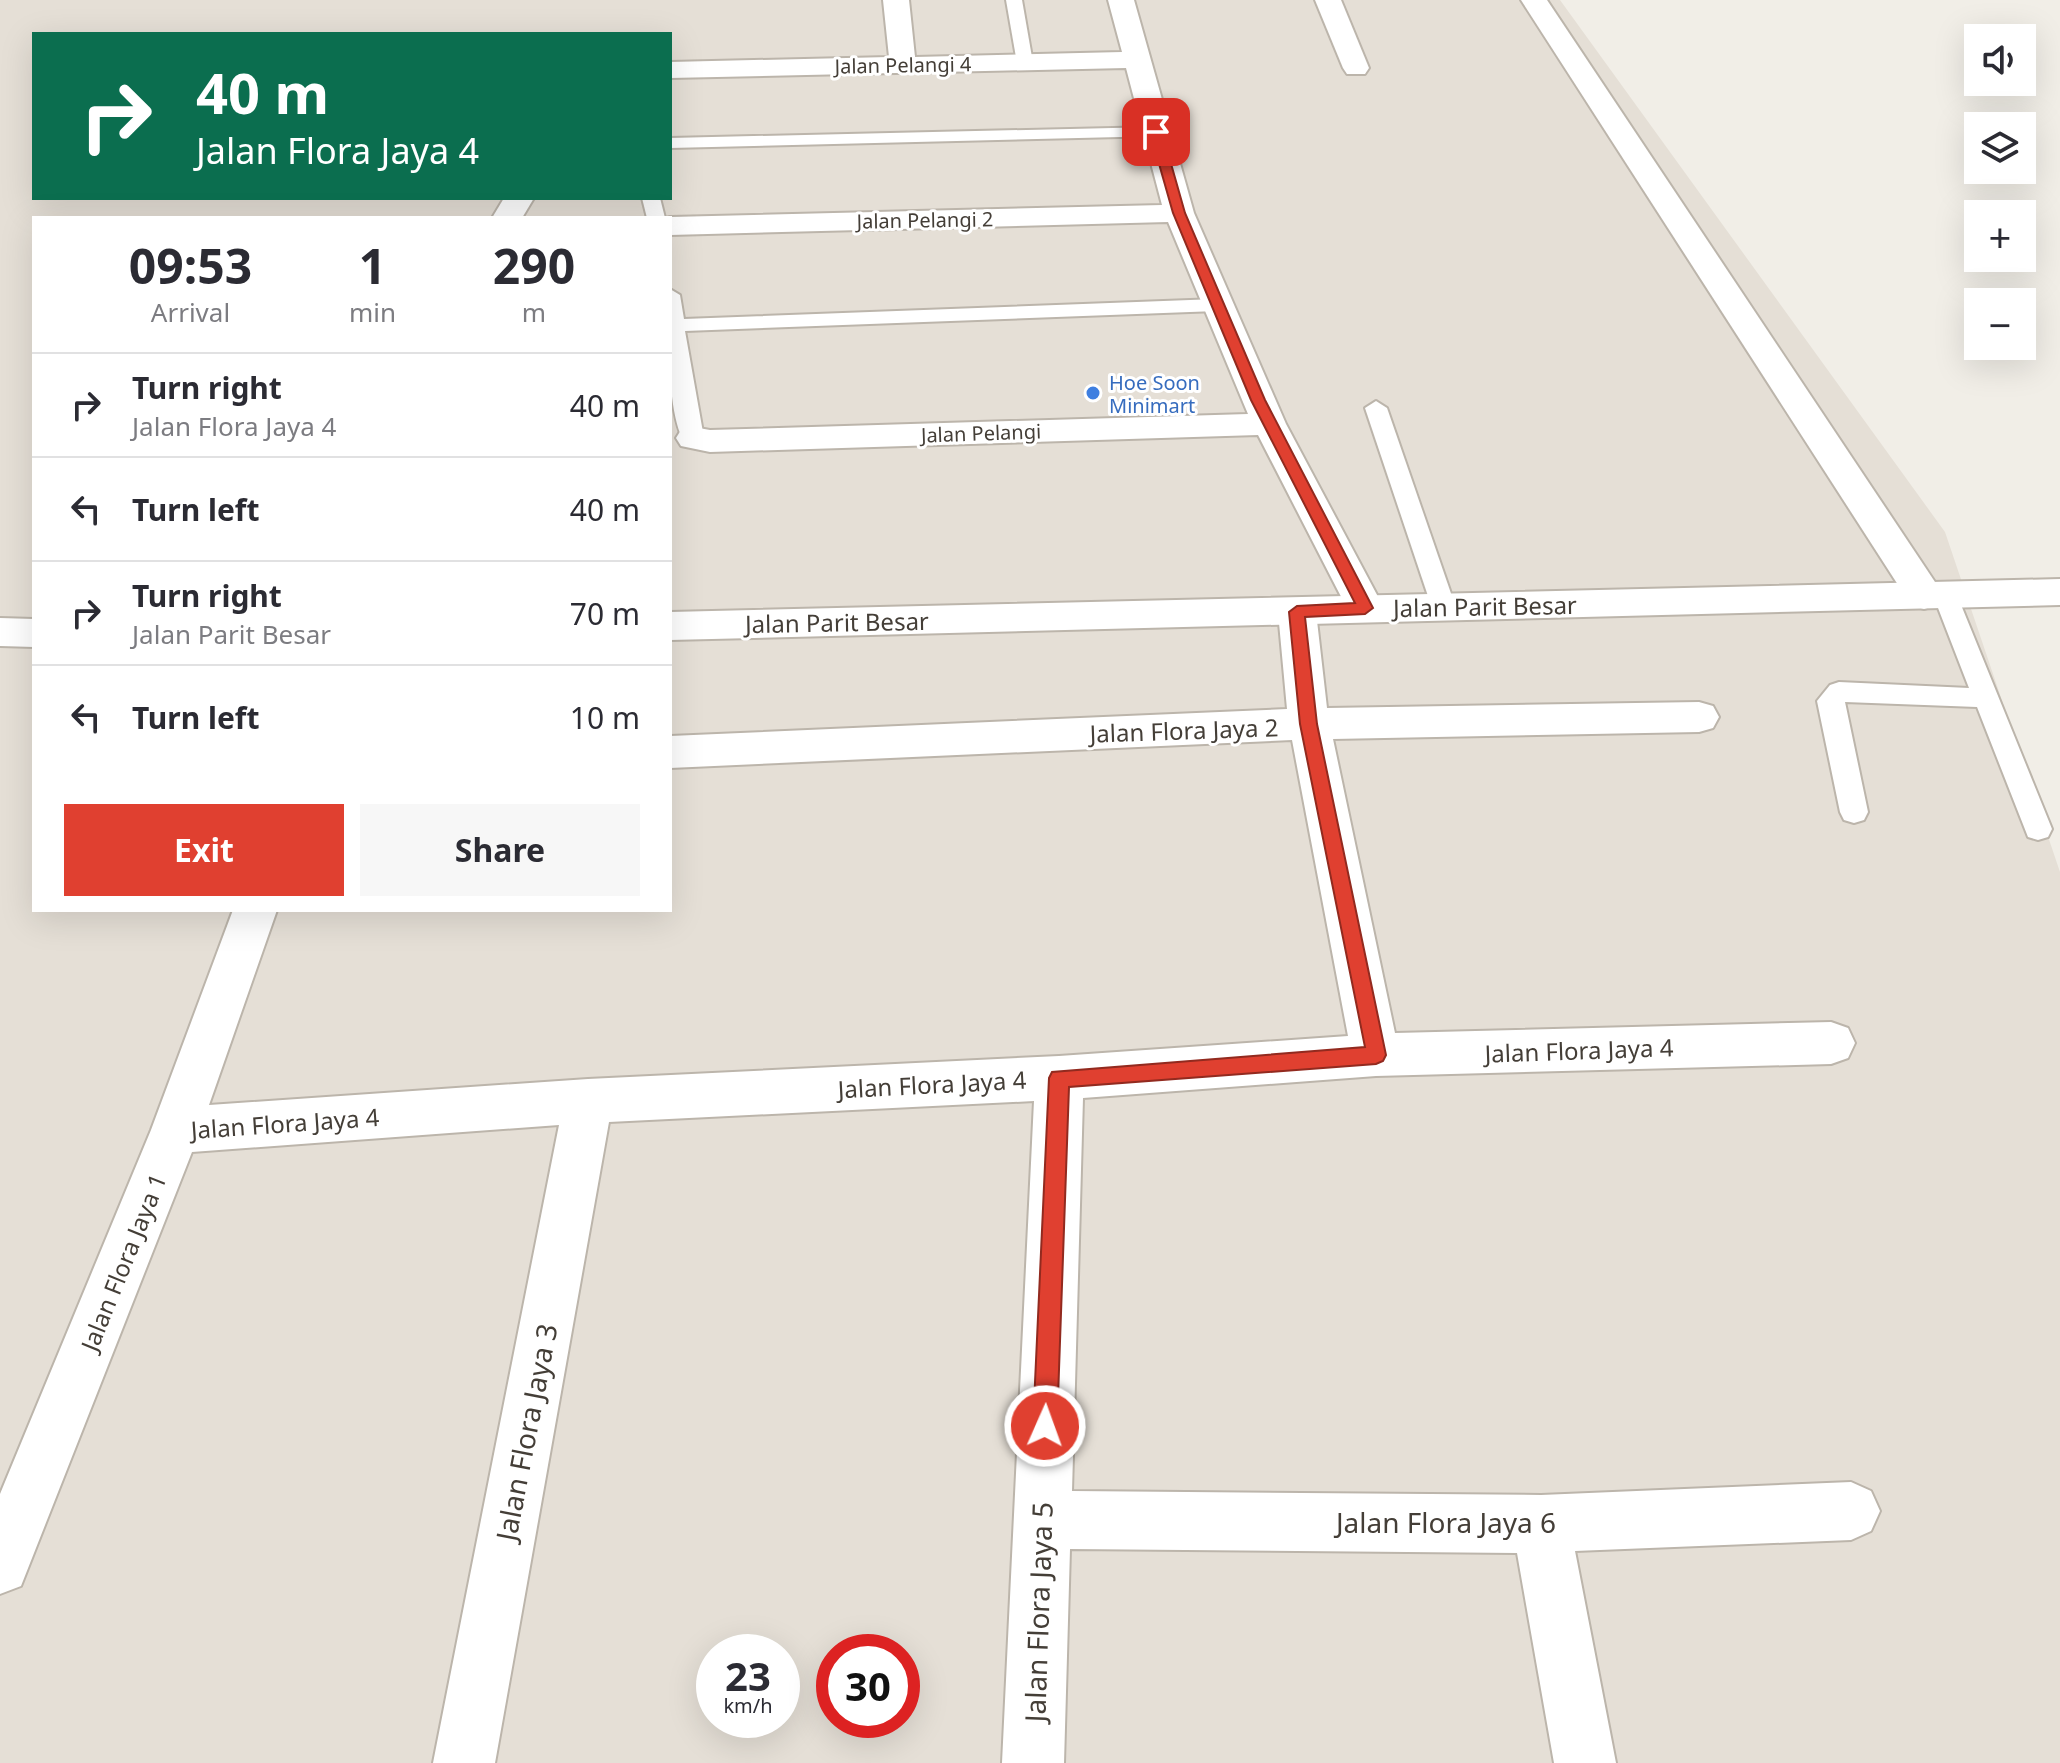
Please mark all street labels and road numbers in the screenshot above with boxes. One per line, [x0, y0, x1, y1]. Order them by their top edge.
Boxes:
street label: Jalan Pelangi 4 [832, 50, 972, 80]
street label: Jalan Pelangi 2 [854, 205, 994, 235]
street label: Jalan Pelangi [918, 417, 1042, 449]
street label: Jalan Parit Besar [1391, 588, 1577, 624]
street label: Jalan Parit Besar [743, 604, 929, 640]
street label: Jalan Flora Jaya 2 [1087, 710, 1279, 750]
street label: Jalan Flora Jaya 4 [1482, 1030, 1674, 1070]
street label: Jalan Flora Jaya 4 [835, 1063, 1027, 1106]
street label: Jalan Flora Jaya 4 [188, 1100, 381, 1146]
street label: Jalan Flora Jaya 1 [72, 1168, 174, 1358]
street label: Jalan Flora Jaya 3 [486, 1320, 566, 1547]
street label: Jalan Flora Jaya 5 [1015, 1501, 1061, 1726]
street label: Jalan Flora Jaya 6 [1333, 1503, 1556, 1541]

